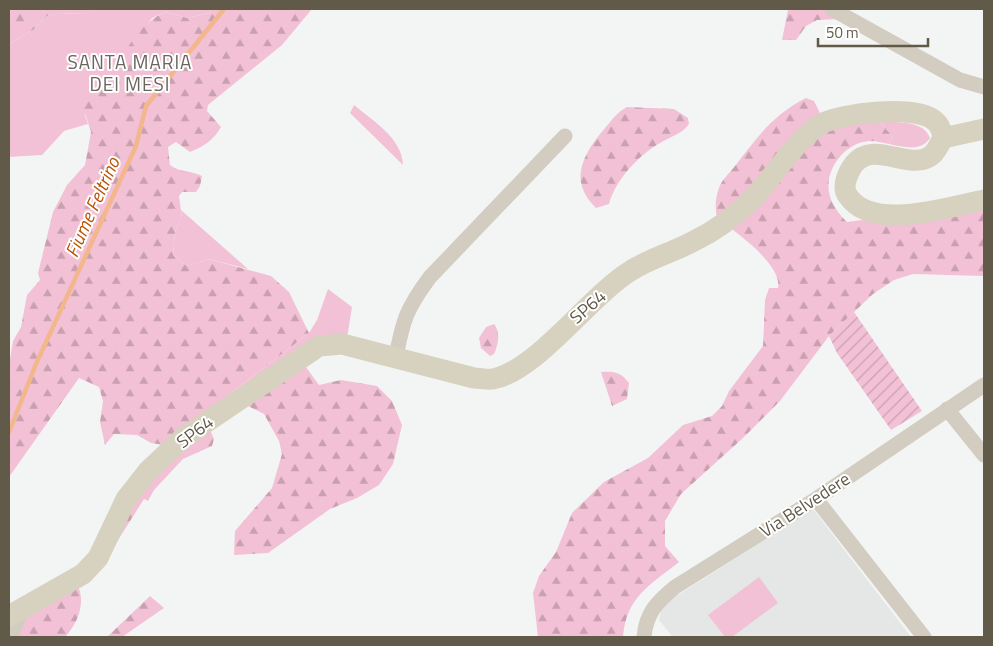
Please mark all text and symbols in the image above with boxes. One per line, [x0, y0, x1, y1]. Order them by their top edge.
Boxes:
scale bar [818, 15, 928, 47]
text: 50 m [826, 21, 859, 44]
district label: SANTA MARIA DEI MESI [68, 47, 192, 98]
water label: Fiume Feltrino [57, 152, 127, 261]
street label: SP64 [563, 283, 612, 330]
street label: SP64 [170, 409, 219, 455]
street label: Via Belvedere [754, 465, 855, 544]

